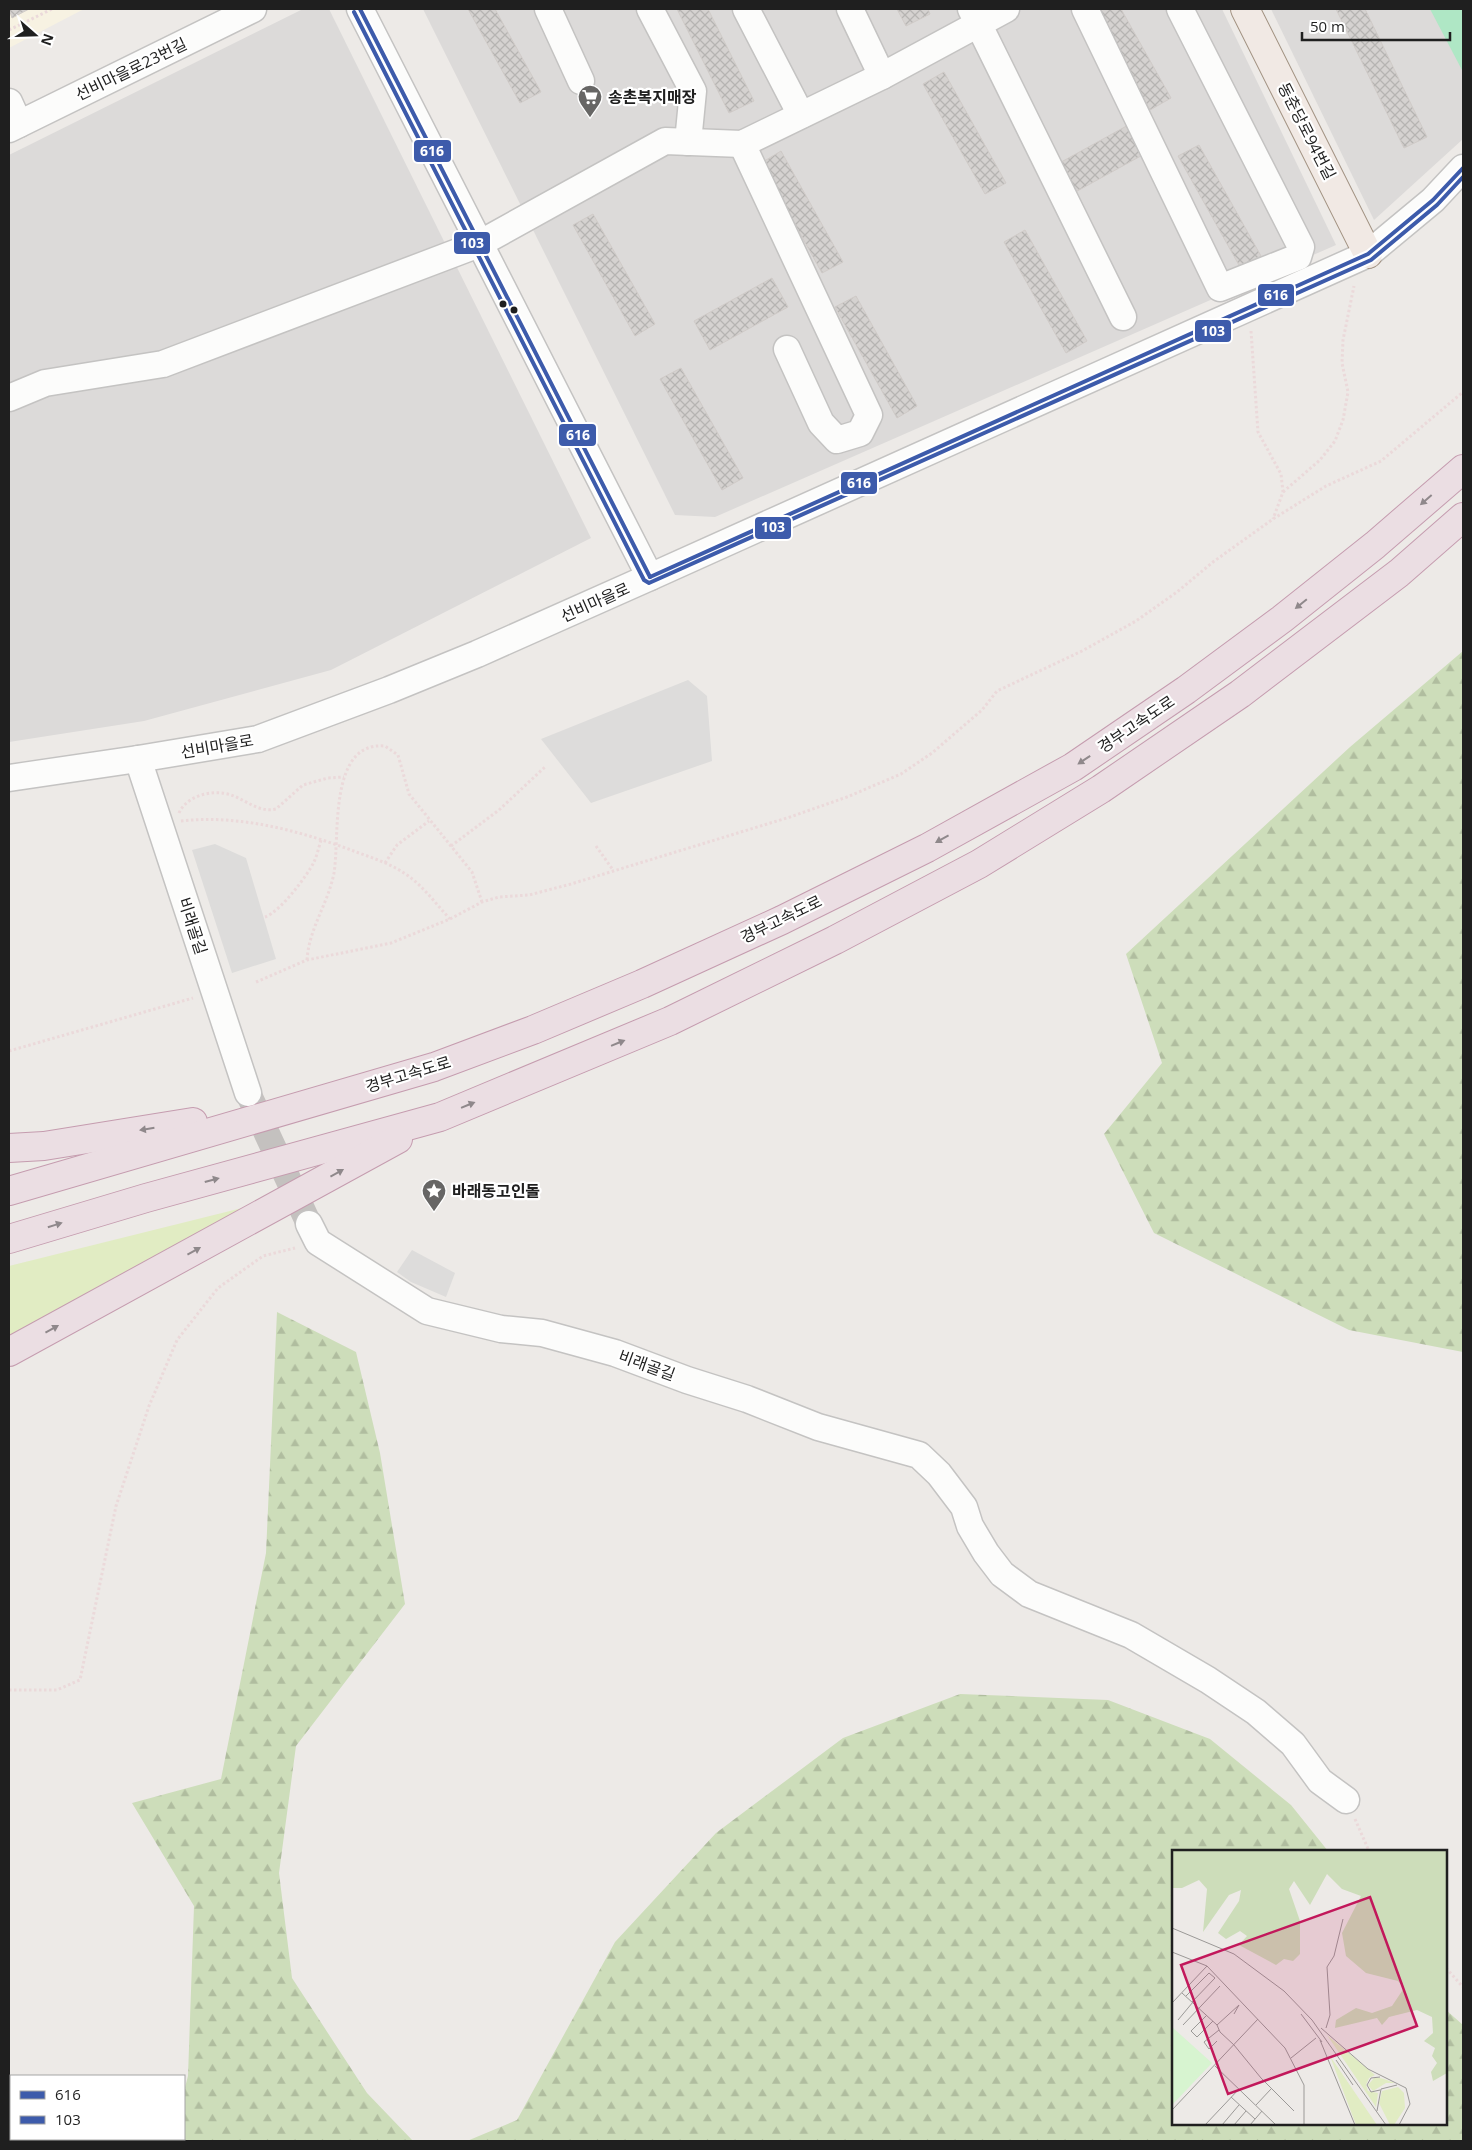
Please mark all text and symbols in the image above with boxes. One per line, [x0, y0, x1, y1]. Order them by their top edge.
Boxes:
north arrow [10, 10, 60, 60]
scale bar [1302, 10, 1450, 42]
text: 50 m [1310, 16, 1345, 36]
text: N [37, 31, 59, 48]
street label: 선비마을로23번길 [72, 33, 190, 105]
street label: 동춘당로94번길 [1273, 79, 1341, 183]
supermarket icon: 송촌복지매장 [577, 84, 603, 118]
place label: 송촌복지매장 [608, 86, 697, 108]
line badge: 616 [413, 139, 452, 163]
text: 616 [420, 141, 444, 160]
line badge: 103 [453, 231, 491, 255]
text: 103 [460, 233, 484, 252]
line badge: 616 [1257, 283, 1295, 307]
text: 616 [1264, 285, 1288, 304]
unlabelled marker [498, 299, 508, 309]
unlabelled marker [509, 305, 519, 315]
line badge: 103 [1194, 319, 1232, 343]
text: 103 [1201, 321, 1225, 340]
line badge: 616 [558, 423, 597, 447]
text: 616 [566, 425, 590, 444]
line badge: 616 [840, 471, 878, 495]
text: 616 [847, 473, 871, 492]
one-way arrow [1420, 495, 1433, 506]
line badge: 103 [754, 516, 792, 540]
text: 103 [761, 517, 785, 536]
street label: 선비마을로 [557, 577, 633, 627]
one-way arrow [1295, 598, 1308, 609]
street label: 경부고속도로 [1093, 690, 1179, 758]
street label: 선비마을로 [179, 729, 255, 763]
one-way arrow [1077, 755, 1090, 765]
one-way arrow [935, 835, 949, 844]
street label: 경부고속도로 [736, 890, 826, 948]
street label: 비래골길 [173, 895, 213, 957]
one-way arrow [611, 1039, 626, 1046]
street label: 경부고속도로 [363, 1050, 454, 1097]
one-way arrow [461, 1101, 476, 1109]
one-way arrow [138, 1126, 154, 1134]
one-way arrow [329, 1169, 344, 1177]
one-way arrow [204, 1175, 219, 1183]
place icon: 바래동고인돌 [421, 1178, 447, 1212]
place label: 바래동고인돌 [452, 1180, 540, 1202]
one-way arrow [48, 1220, 63, 1228]
one-way arrow [187, 1247, 201, 1255]
one-way arrow [44, 1325, 59, 1333]
street label: 비래골길 [616, 1345, 678, 1385]
inset map [1172, 1850, 1447, 2125]
legend [10, 2075, 185, 2140]
text: 616 [55, 2084, 81, 2104]
text: 103 [55, 2109, 81, 2129]

